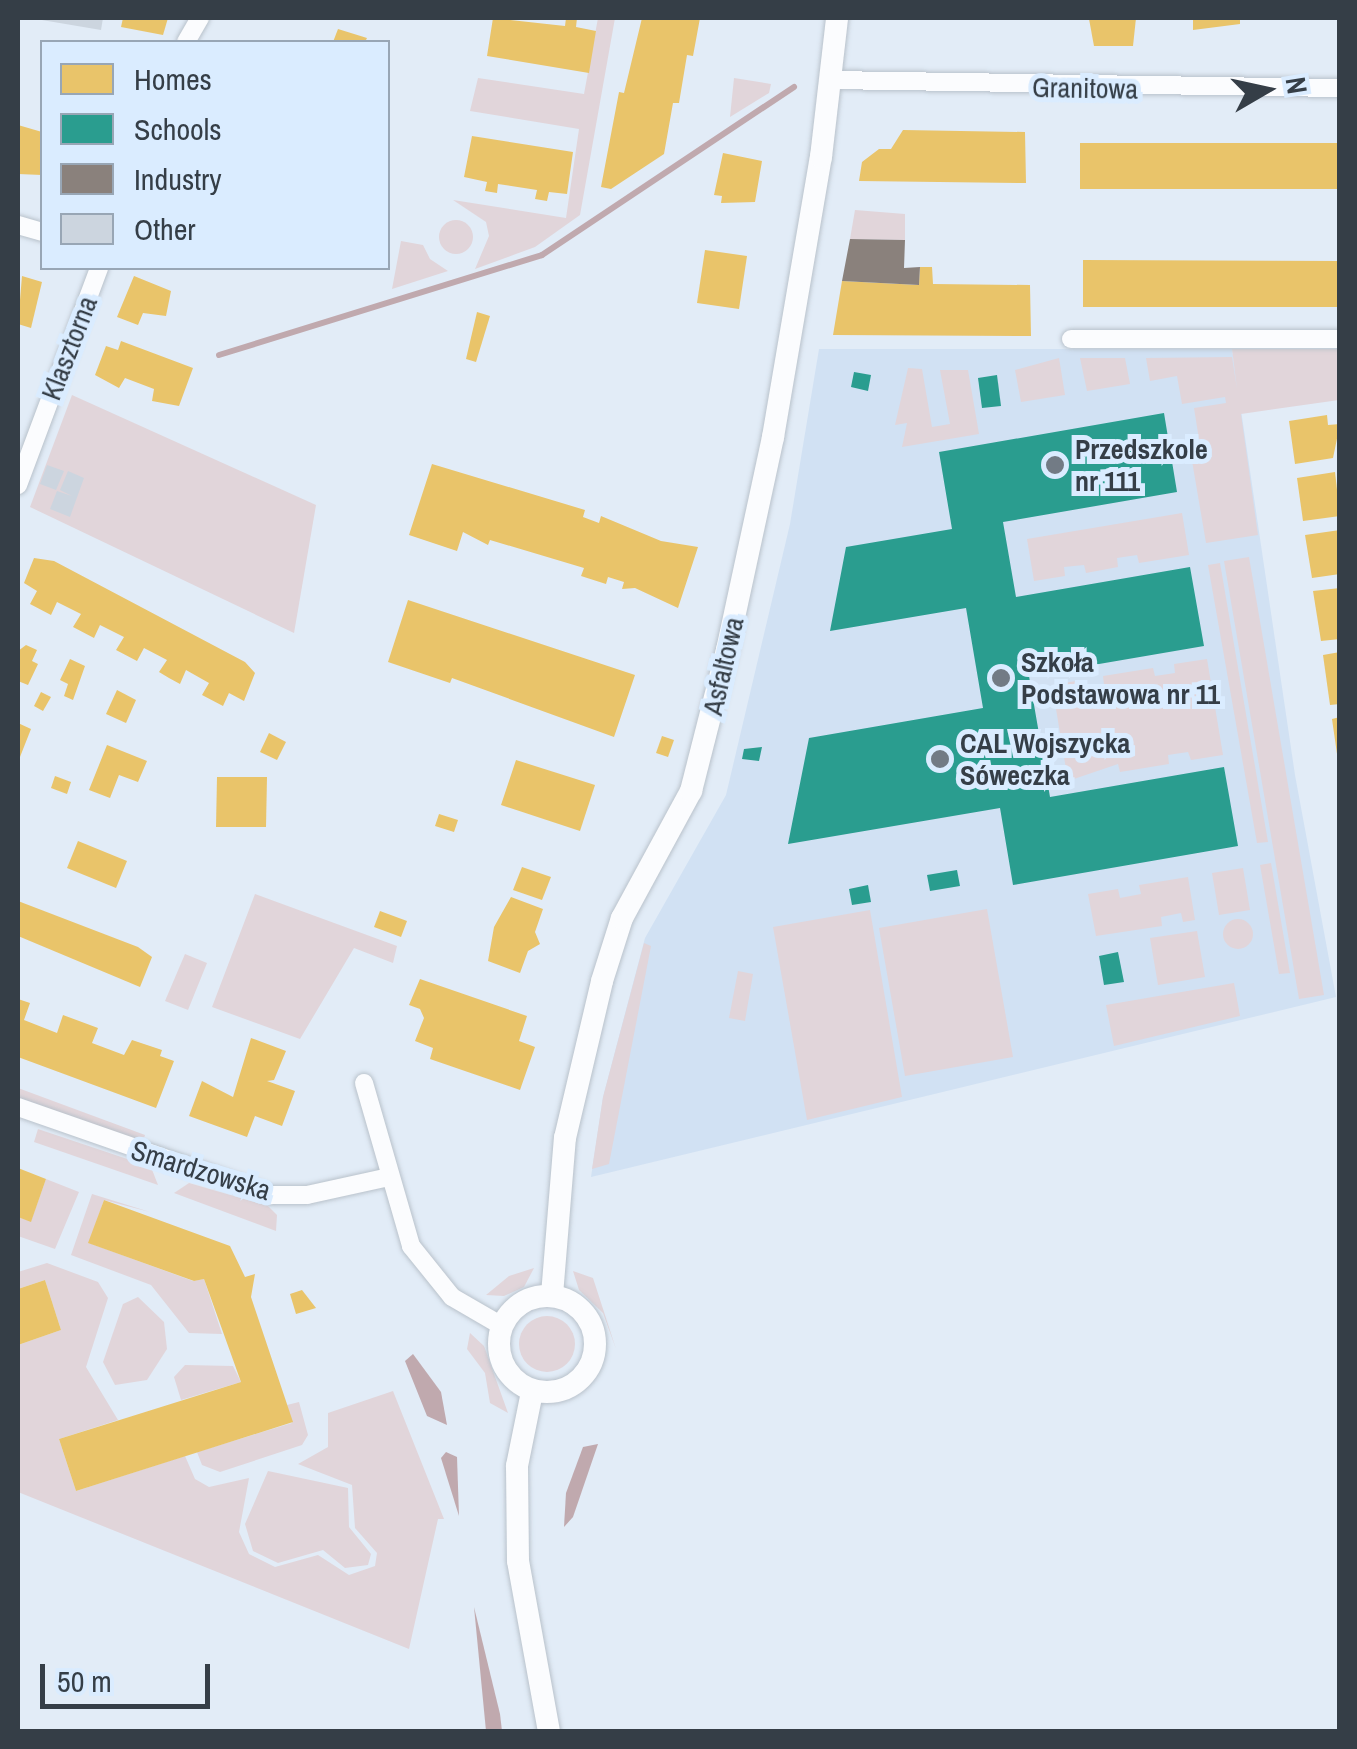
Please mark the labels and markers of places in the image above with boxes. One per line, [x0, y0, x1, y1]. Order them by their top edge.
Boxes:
place label: Przedszkole nr 111 [1075, 432, 1208, 498]
marker: Przedszkole nr 111 [1044, 454, 1066, 476]
place label: Szkoła Podstawowa nr 11 [1021, 645, 1220, 711]
marker: Szkoła Podstawowa nr 11 [990, 667, 1012, 689]
place label: CAL Wojszycka Sóweczka [960, 726, 1131, 792]
marker: CAL Wojszycka Sóweczka [929, 748, 951, 770]

